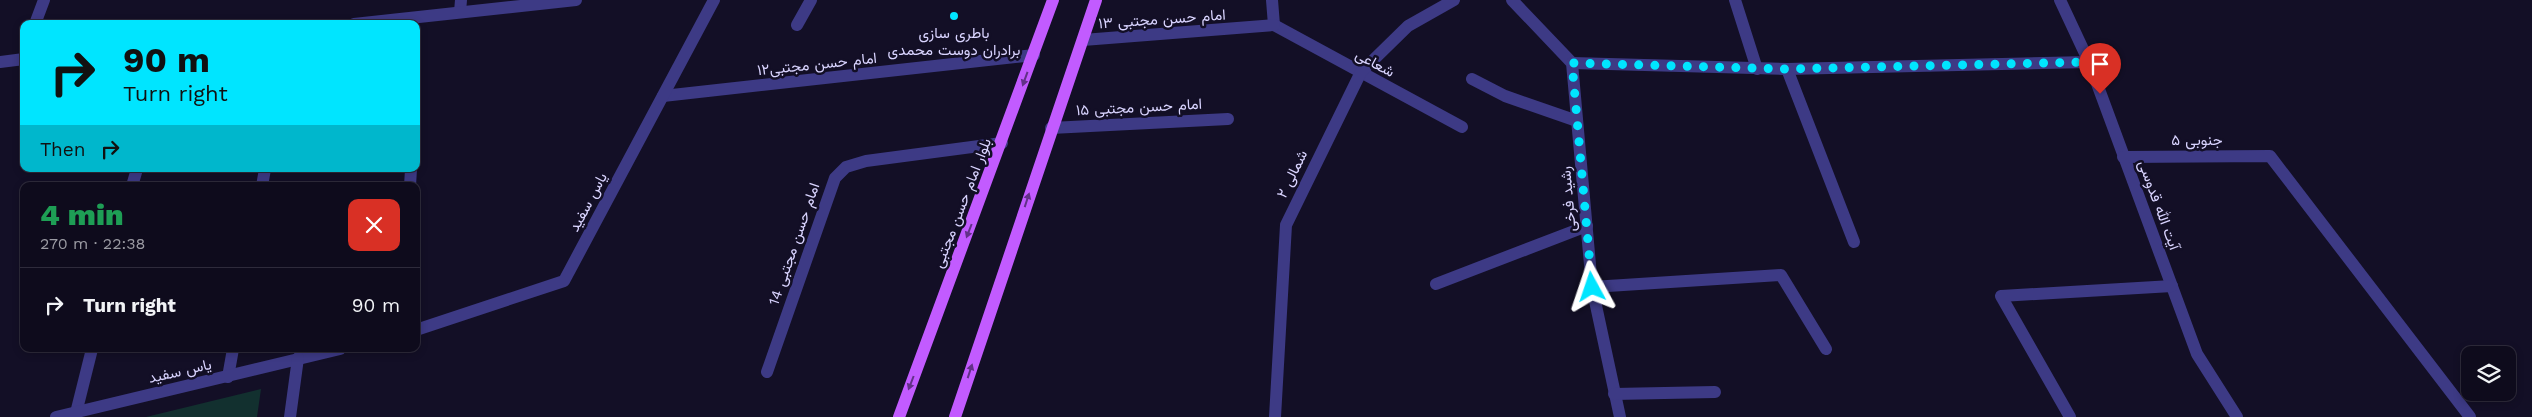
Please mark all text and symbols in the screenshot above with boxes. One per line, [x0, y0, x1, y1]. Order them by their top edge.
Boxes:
street label: امام حسن مجتبی ۱۳ [1098, 6, 1226, 33]
marker: باطری سازی برادران دوست محمدی [948, 10, 960, 22]
place label: باطری سازی برادران دوست محمدی [888, 24, 1020, 60]
text: 90 m [123, 39, 210, 81]
icon: right [40, 40, 105, 105]
pin [2079, 43, 2121, 94]
street label: شعاعی [1352, 45, 1398, 82]
street label: امام حسن مجتبی۱۲ [756, 49, 878, 80]
icon: arrive [2086, 50, 2114, 78]
one-way arrow [1021, 72, 1029, 87]
text: Turn right [123, 81, 228, 106]
street label: امام حسن مجتبی ۱۵ [1075, 95, 1203, 120]
street label: ۵ جنوبی [2171, 131, 2223, 150]
icon: right [96, 135, 124, 163]
street label: بلوار امام حسن مجتبی [929, 136, 996, 271]
text: Then [40, 138, 86, 161]
street label: ۲ شمالی [1273, 147, 1312, 201]
street label: آیت الله قدوسی [2133, 158, 2184, 254]
street label: رشید فرخی [1556, 165, 1581, 232]
street label: یاس سفید [565, 169, 612, 235]
street label: امام حسن مجتبی 14 [765, 180, 824, 308]
one-way arrow [1024, 192, 1032, 207]
text: 4 min [40, 197, 124, 232]
button: close [348, 199, 400, 251]
one-way arrow [965, 224, 973, 239]
text: 270 m · 22:38 [40, 234, 145, 253]
position arrow [1565, 260, 1617, 312]
icon: right [40, 291, 68, 319]
text: Turn right [83, 294, 176, 317]
text: 90 m [352, 294, 400, 317]
map controls [2461, 346, 2516, 401]
button: layers [2461, 346, 2516, 401]
street label: یاس سفید [147, 355, 214, 388]
one-way arrow [967, 363, 975, 378]
one-way arrow [907, 376, 914, 391]

